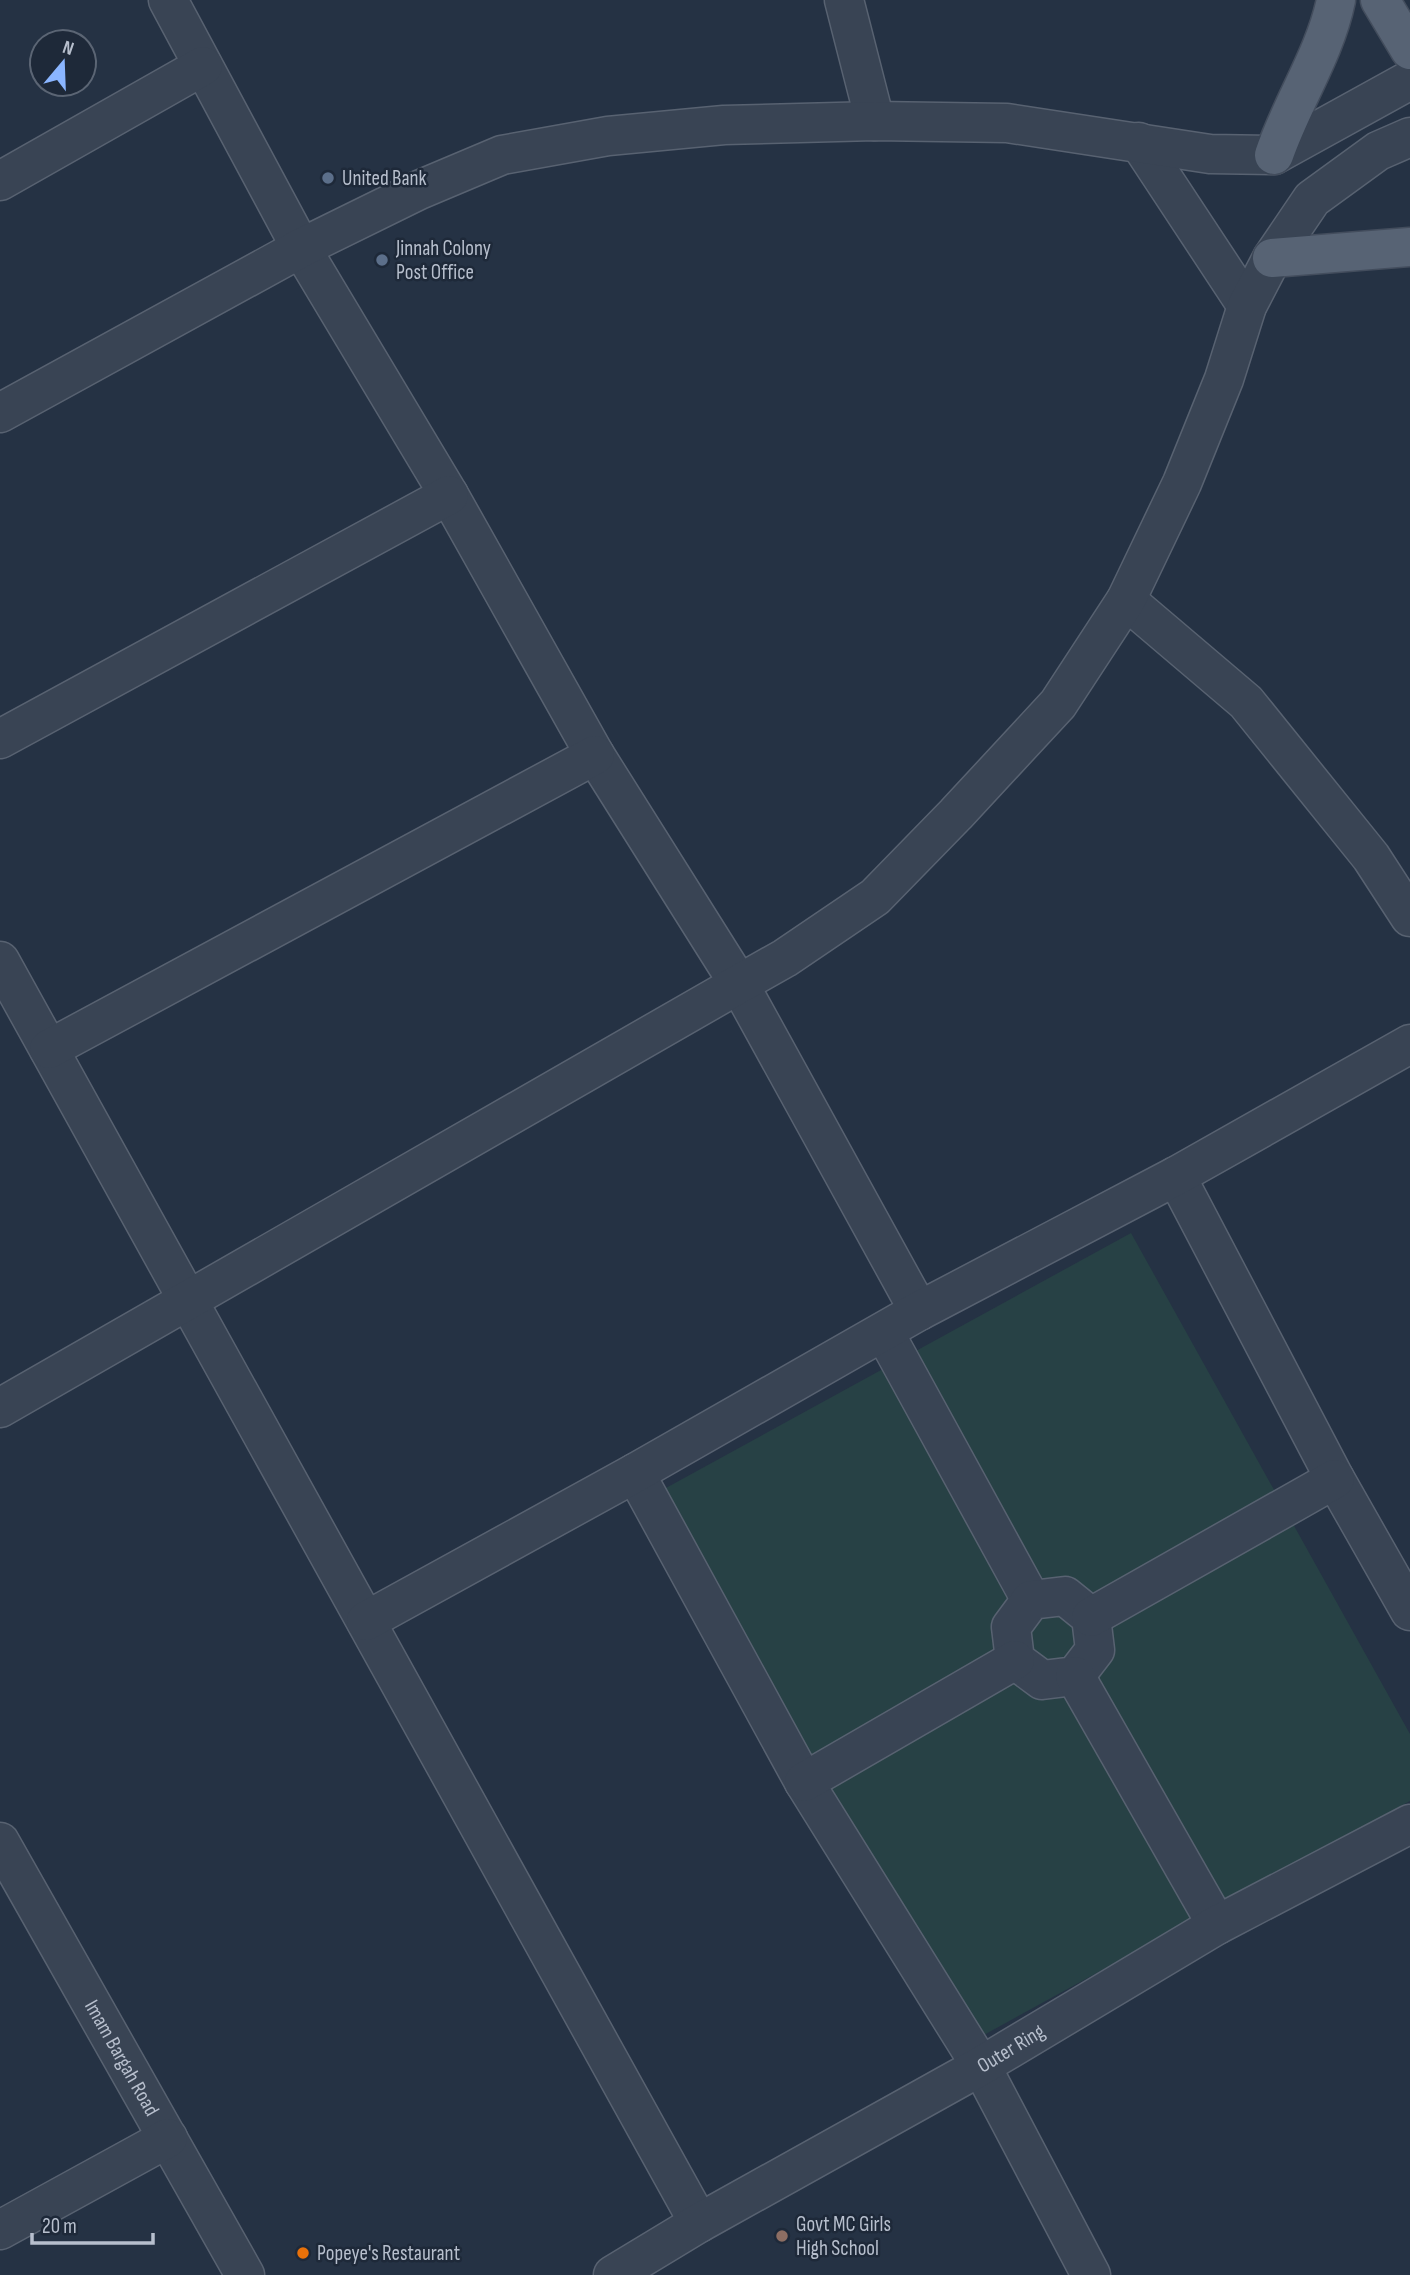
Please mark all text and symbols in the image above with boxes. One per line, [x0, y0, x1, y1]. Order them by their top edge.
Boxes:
north arrow [28, 28, 98, 98]
text: N [60, 36, 77, 61]
place label: United Bank [342, 166, 427, 191]
marker: United Bank [320, 170, 336, 186]
place label: Jinnah Colony Post Office [395, 236, 491, 285]
marker: Jinnah Colony Post Office [374, 252, 390, 268]
street label: Imam Bargah Road [79, 1996, 164, 2120]
street label: Outer Ring [973, 2019, 1049, 2078]
scale bar [32, 2202, 152, 2246]
place label: Govt MC Girls High School [796, 2212, 891, 2261]
text: 20 m [42, 2214, 77, 2239]
marker: Govt MC Girls High School [774, 2228, 790, 2244]
place label: Popeye's Restaurant [317, 2241, 460, 2266]
marker: Popeye's Restaurant [295, 2245, 311, 2261]

